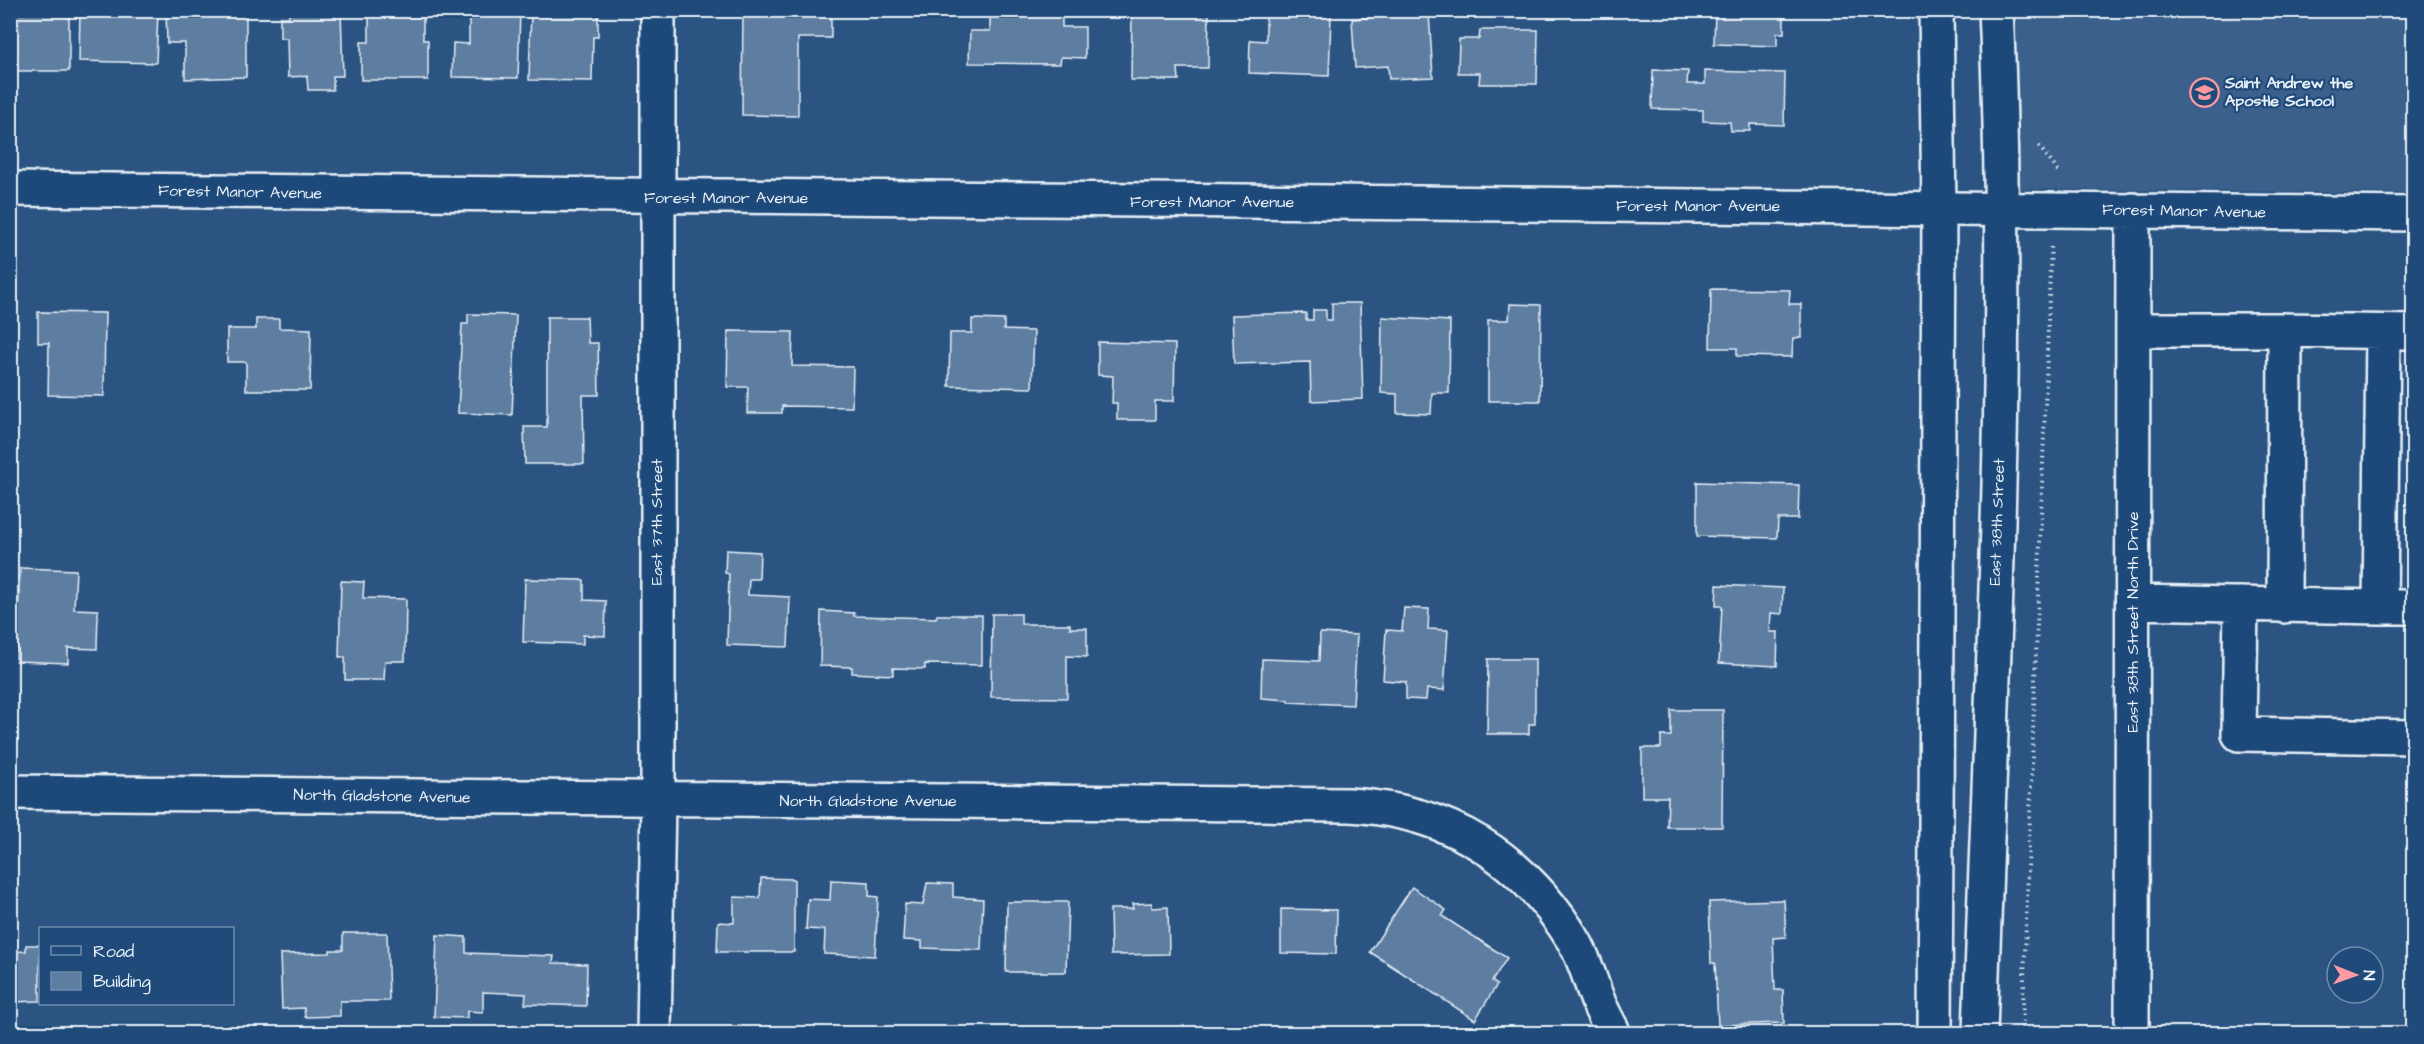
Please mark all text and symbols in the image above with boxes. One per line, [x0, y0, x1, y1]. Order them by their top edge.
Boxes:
place label: Saint Andrew the Apostle School [2224, 72, 2353, 112]
school or university icon: Saint Andrew the Apostle School [2188, 76, 2220, 108]
street label: Forest Manor Avenue [158, 180, 323, 204]
street label: Forest Manor Avenue [644, 187, 808, 209]
street label: Forest Manor Avenue [1130, 191, 1294, 213]
street label: Forest Manor Avenue [1616, 195, 1780, 217]
street label: Forest Manor Avenue [2102, 199, 2267, 223]
street label: East 37th Street [646, 458, 668, 585]
street label: East 38th Street [1984, 458, 2010, 586]
street label: East 38th Street North Drive [2122, 511, 2144, 732]
street label: North Gladstone Avenue [293, 783, 471, 809]
street label: North Gladstone Avenue [779, 790, 957, 812]
legend [39, 927, 234, 1005]
text: Road [93, 939, 134, 964]
north arrow [2325, 945, 2385, 1005]
text: Building [93, 969, 151, 995]
text: N [2358, 970, 2380, 980]

